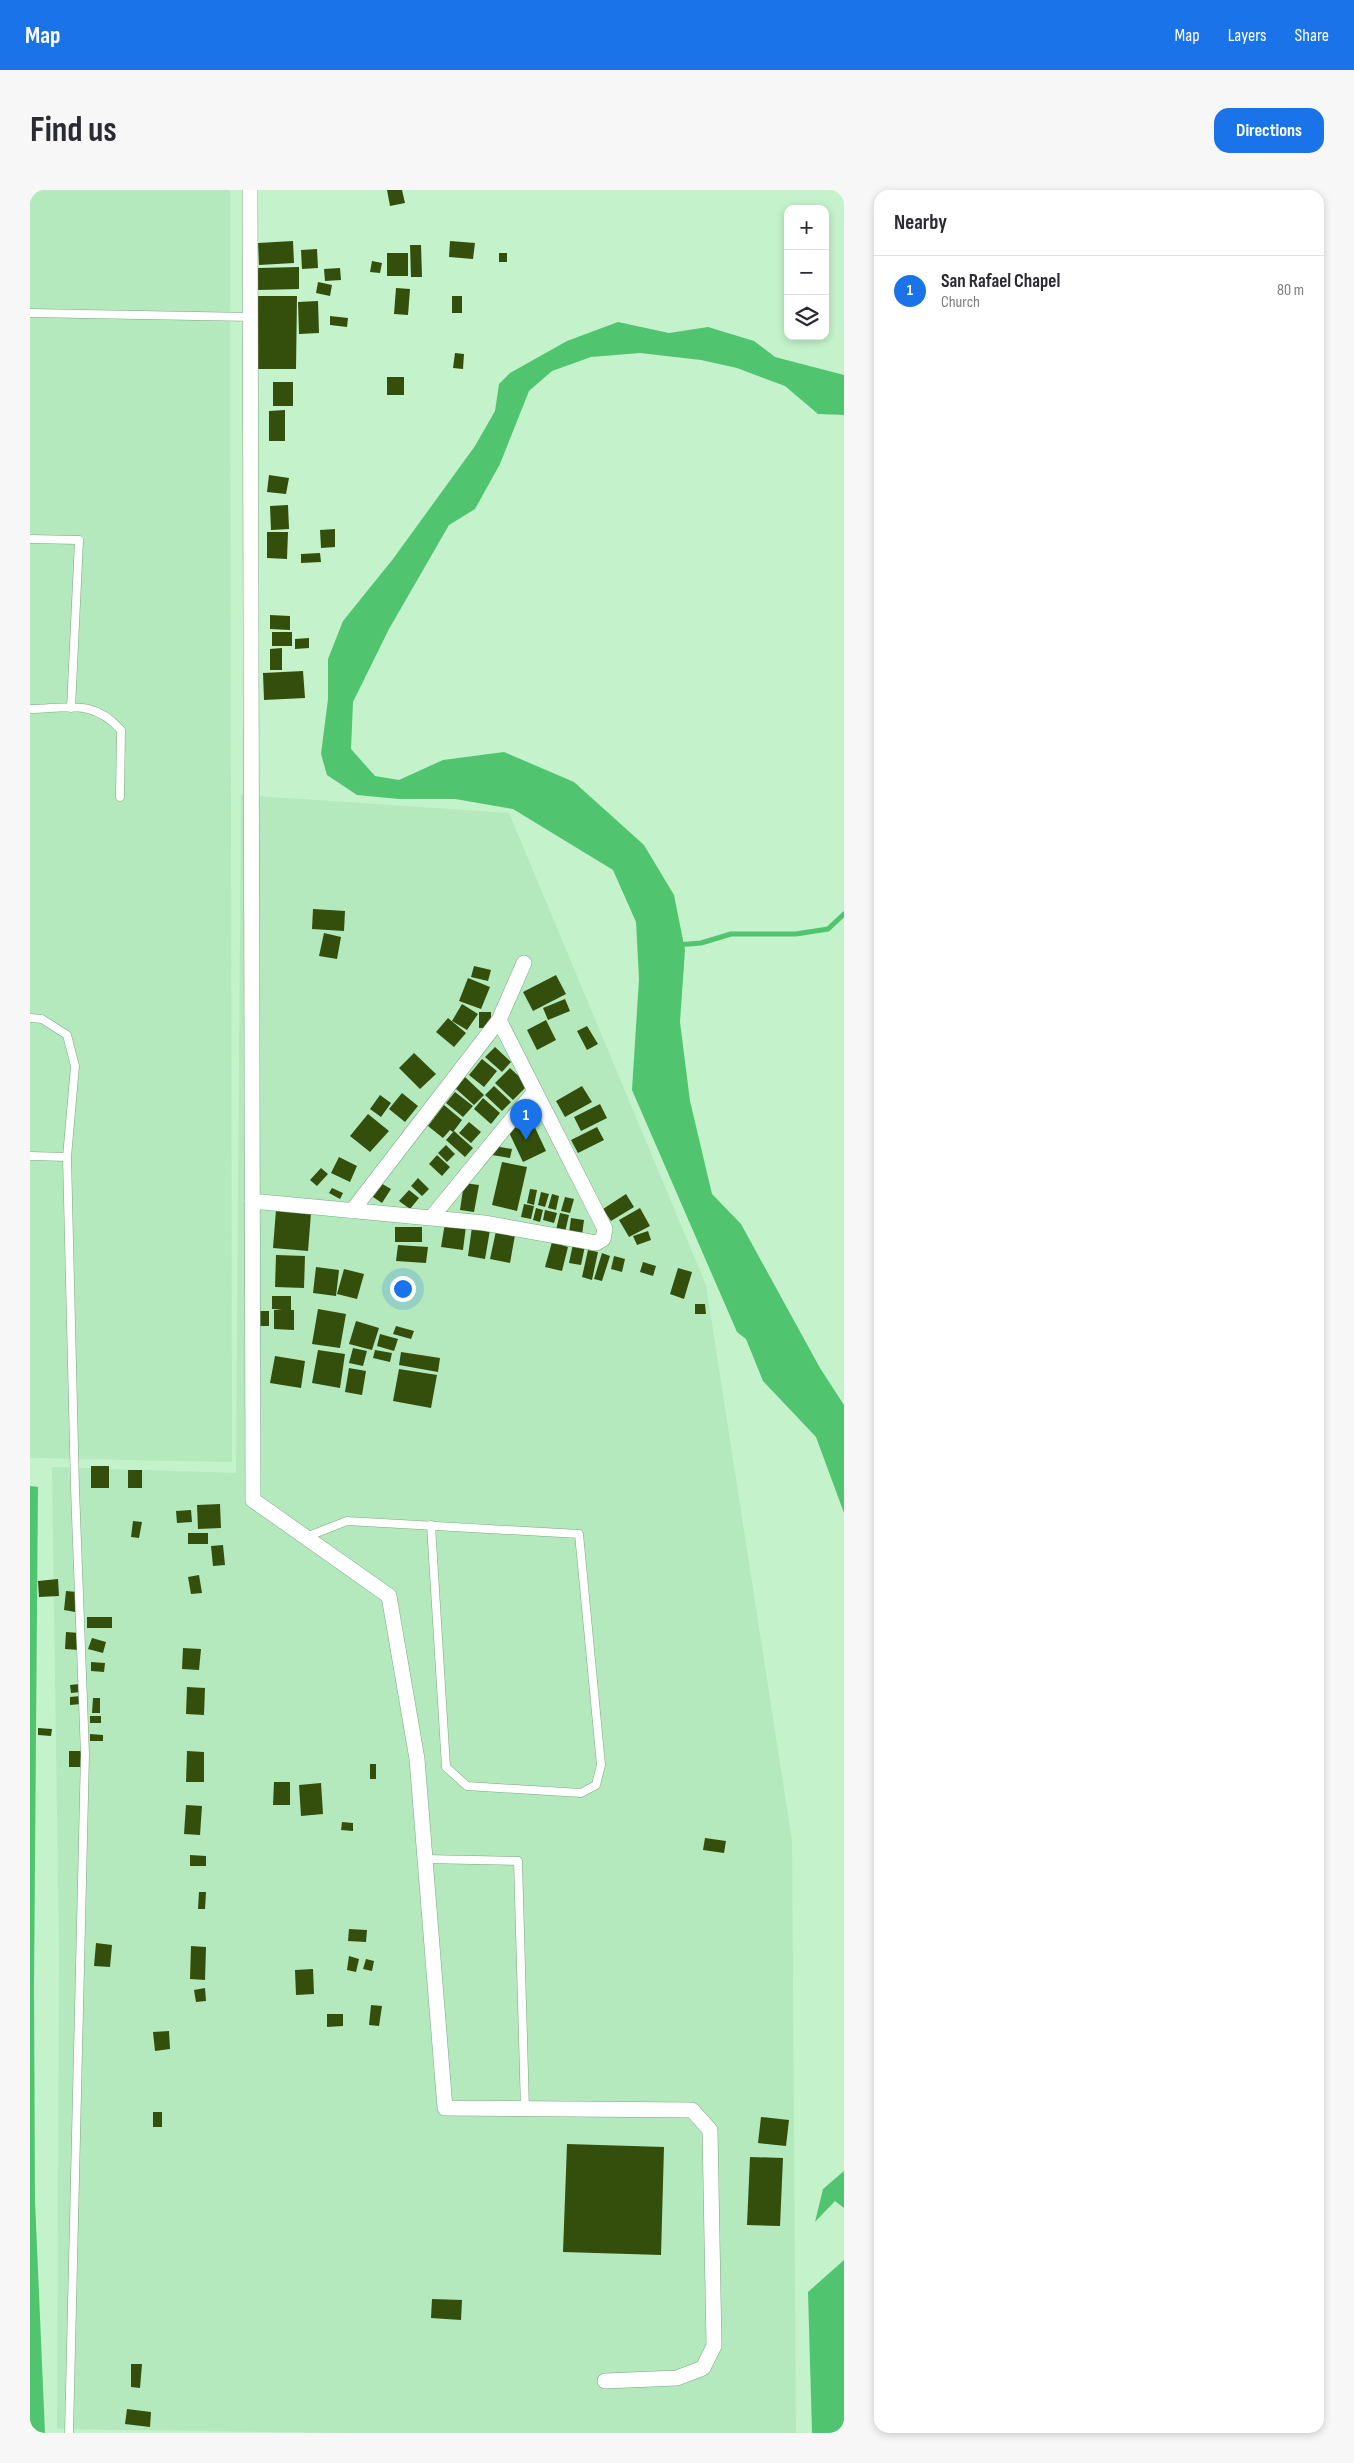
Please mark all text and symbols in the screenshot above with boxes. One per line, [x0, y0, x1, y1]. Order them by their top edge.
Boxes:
text: Map [25, 21, 60, 50]
text: Map [1175, 25, 1200, 46]
text: Layers [1228, 25, 1267, 46]
text: Share [1295, 25, 1329, 46]
button: Directions [1214, 108, 1324, 153]
text: Find us [30, 109, 117, 152]
map controls [784, 205, 829, 340]
button: + [784, 205, 829, 250]
text: Nearby [894, 210, 947, 235]
button: − [784, 250, 829, 295]
text: San Rafael Chapel [941, 270, 1060, 293]
text: 1 [907, 281, 913, 300]
text: 80 m [1277, 281, 1304, 300]
text: Church [941, 293, 980, 312]
button: layers [784, 295, 829, 340]
pin: 1 [510, 1099, 542, 1140]
your location [390, 1276, 416, 1302]

